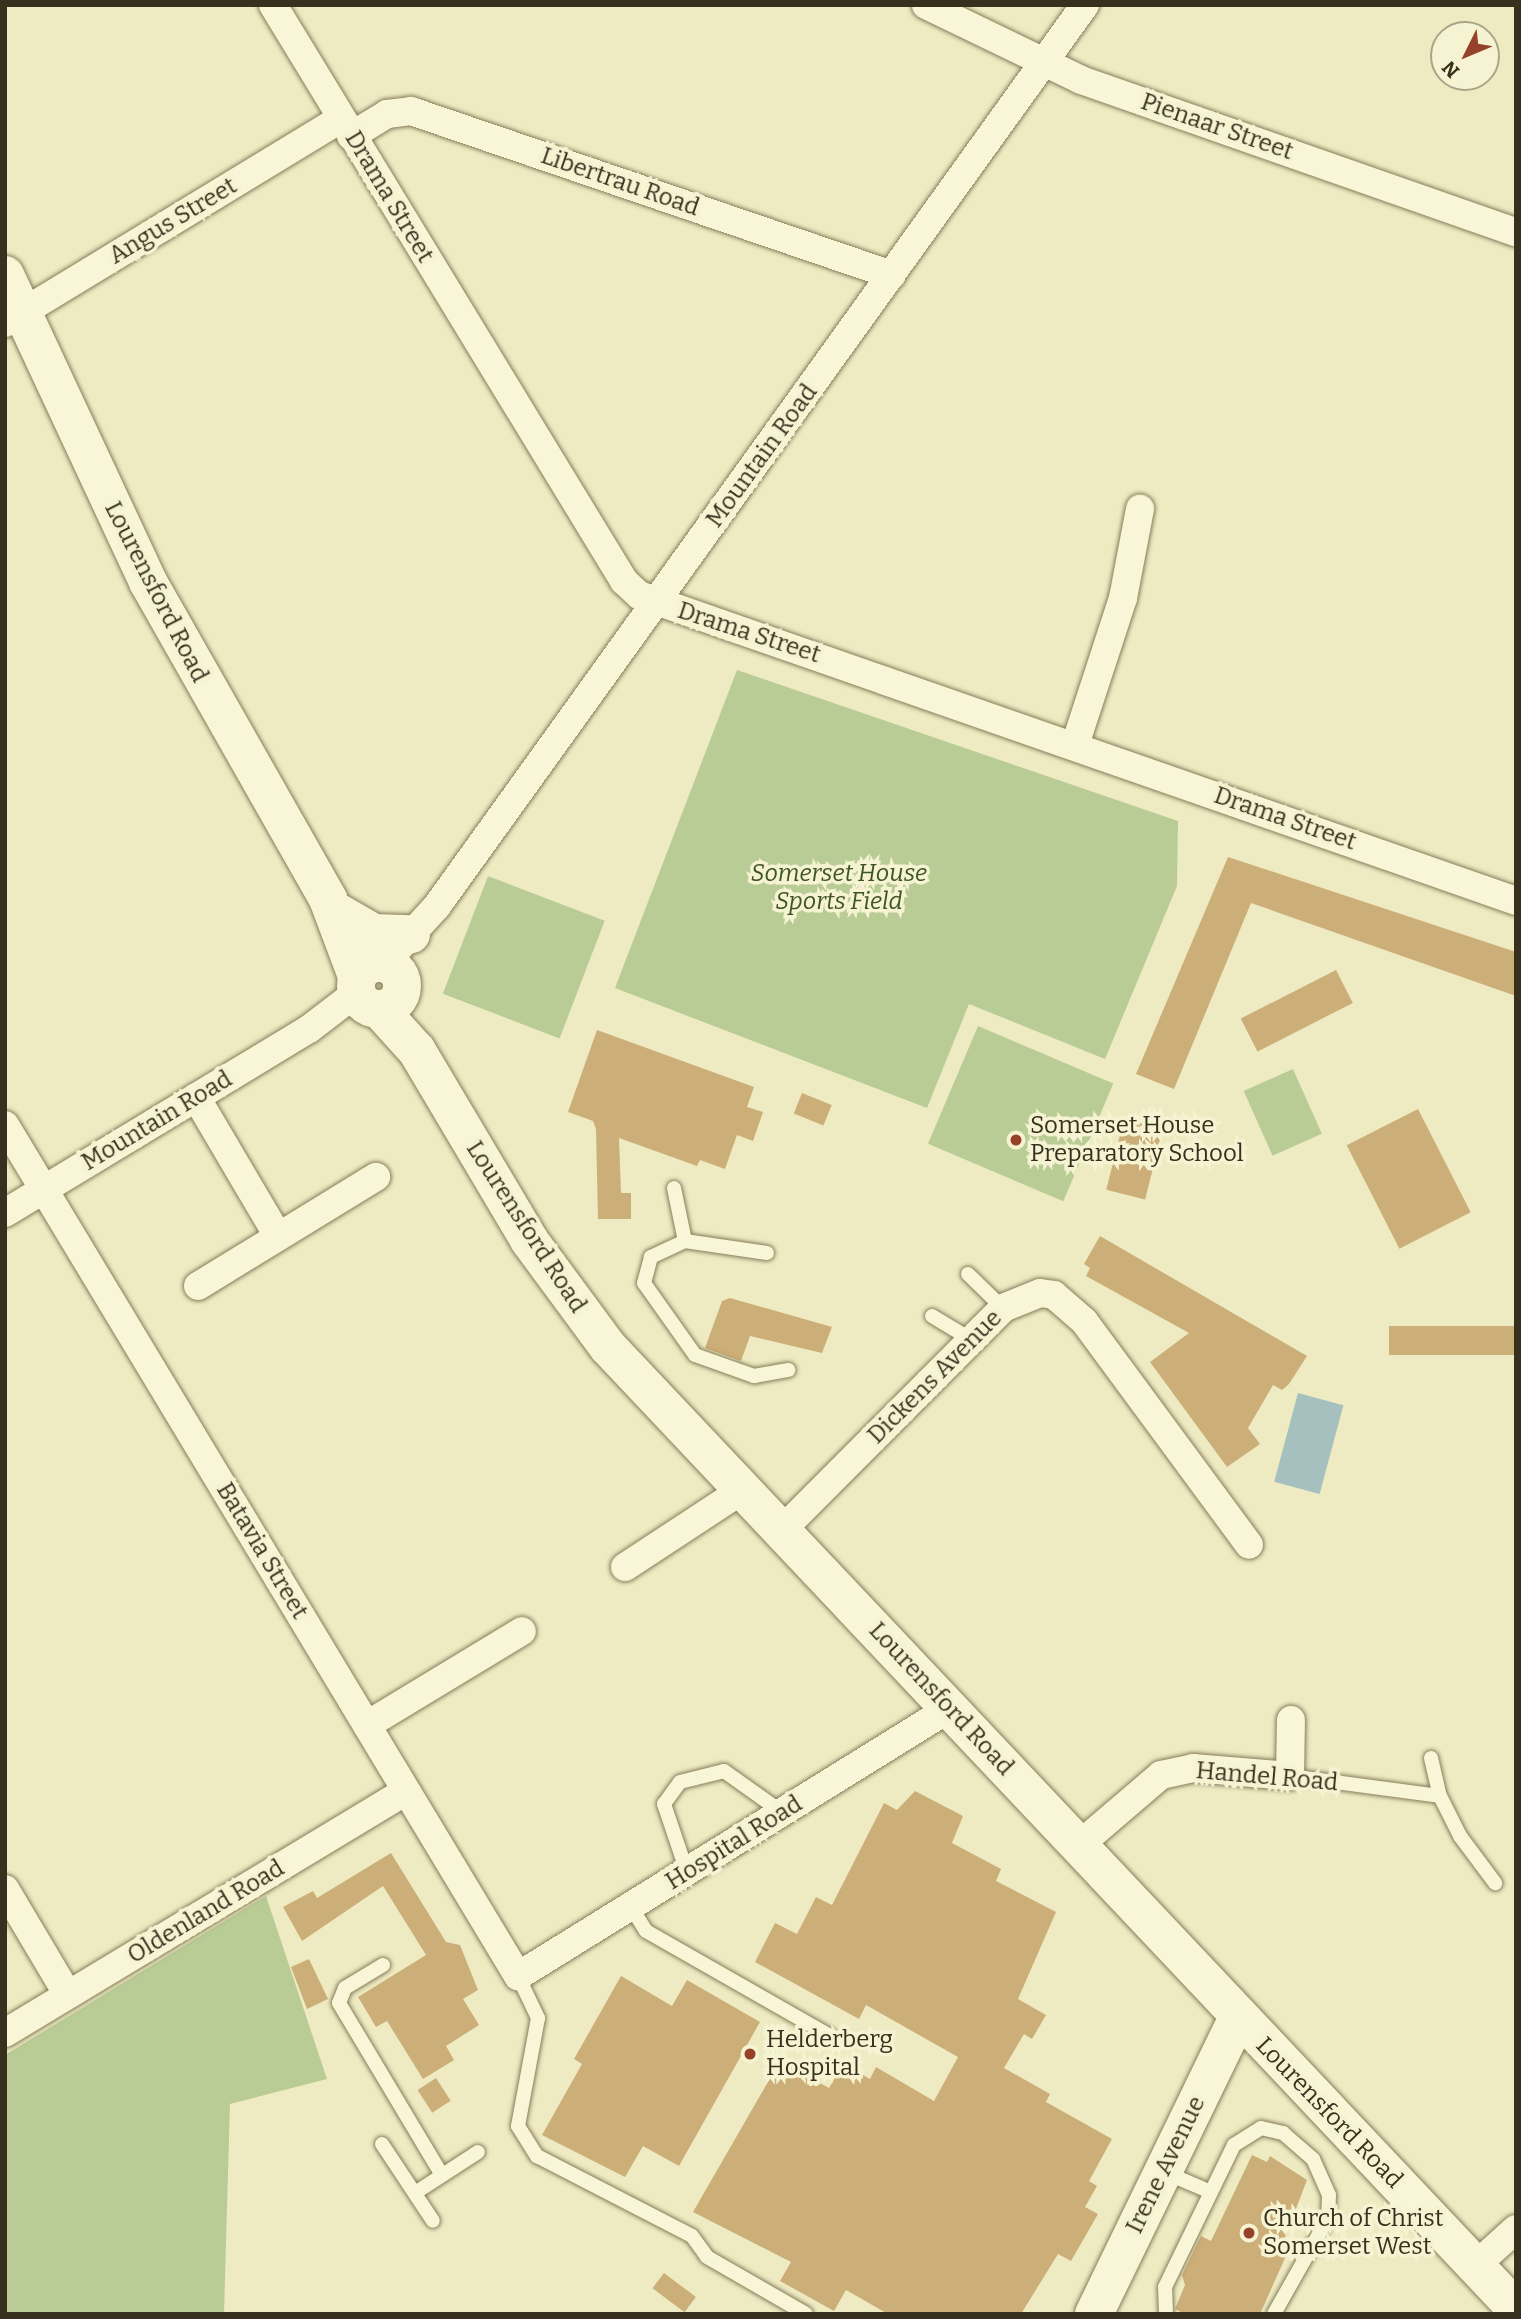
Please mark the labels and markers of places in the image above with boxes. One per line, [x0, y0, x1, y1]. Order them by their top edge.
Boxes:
place label: Somerset House Preparatory School [1030, 1112, 1244, 1168]
marker: Somerset House Preparatory School [1008, 1132, 1024, 1148]
place label: Helderberg Hospital [766, 2026, 893, 2082]
marker: Helderberg Hospital [740, 2044, 760, 2064]
place label: Church of Christ Somerset West [1263, 2205, 1444, 2261]
marker: Church of Christ Somerset West [1241, 2225, 1257, 2241]

